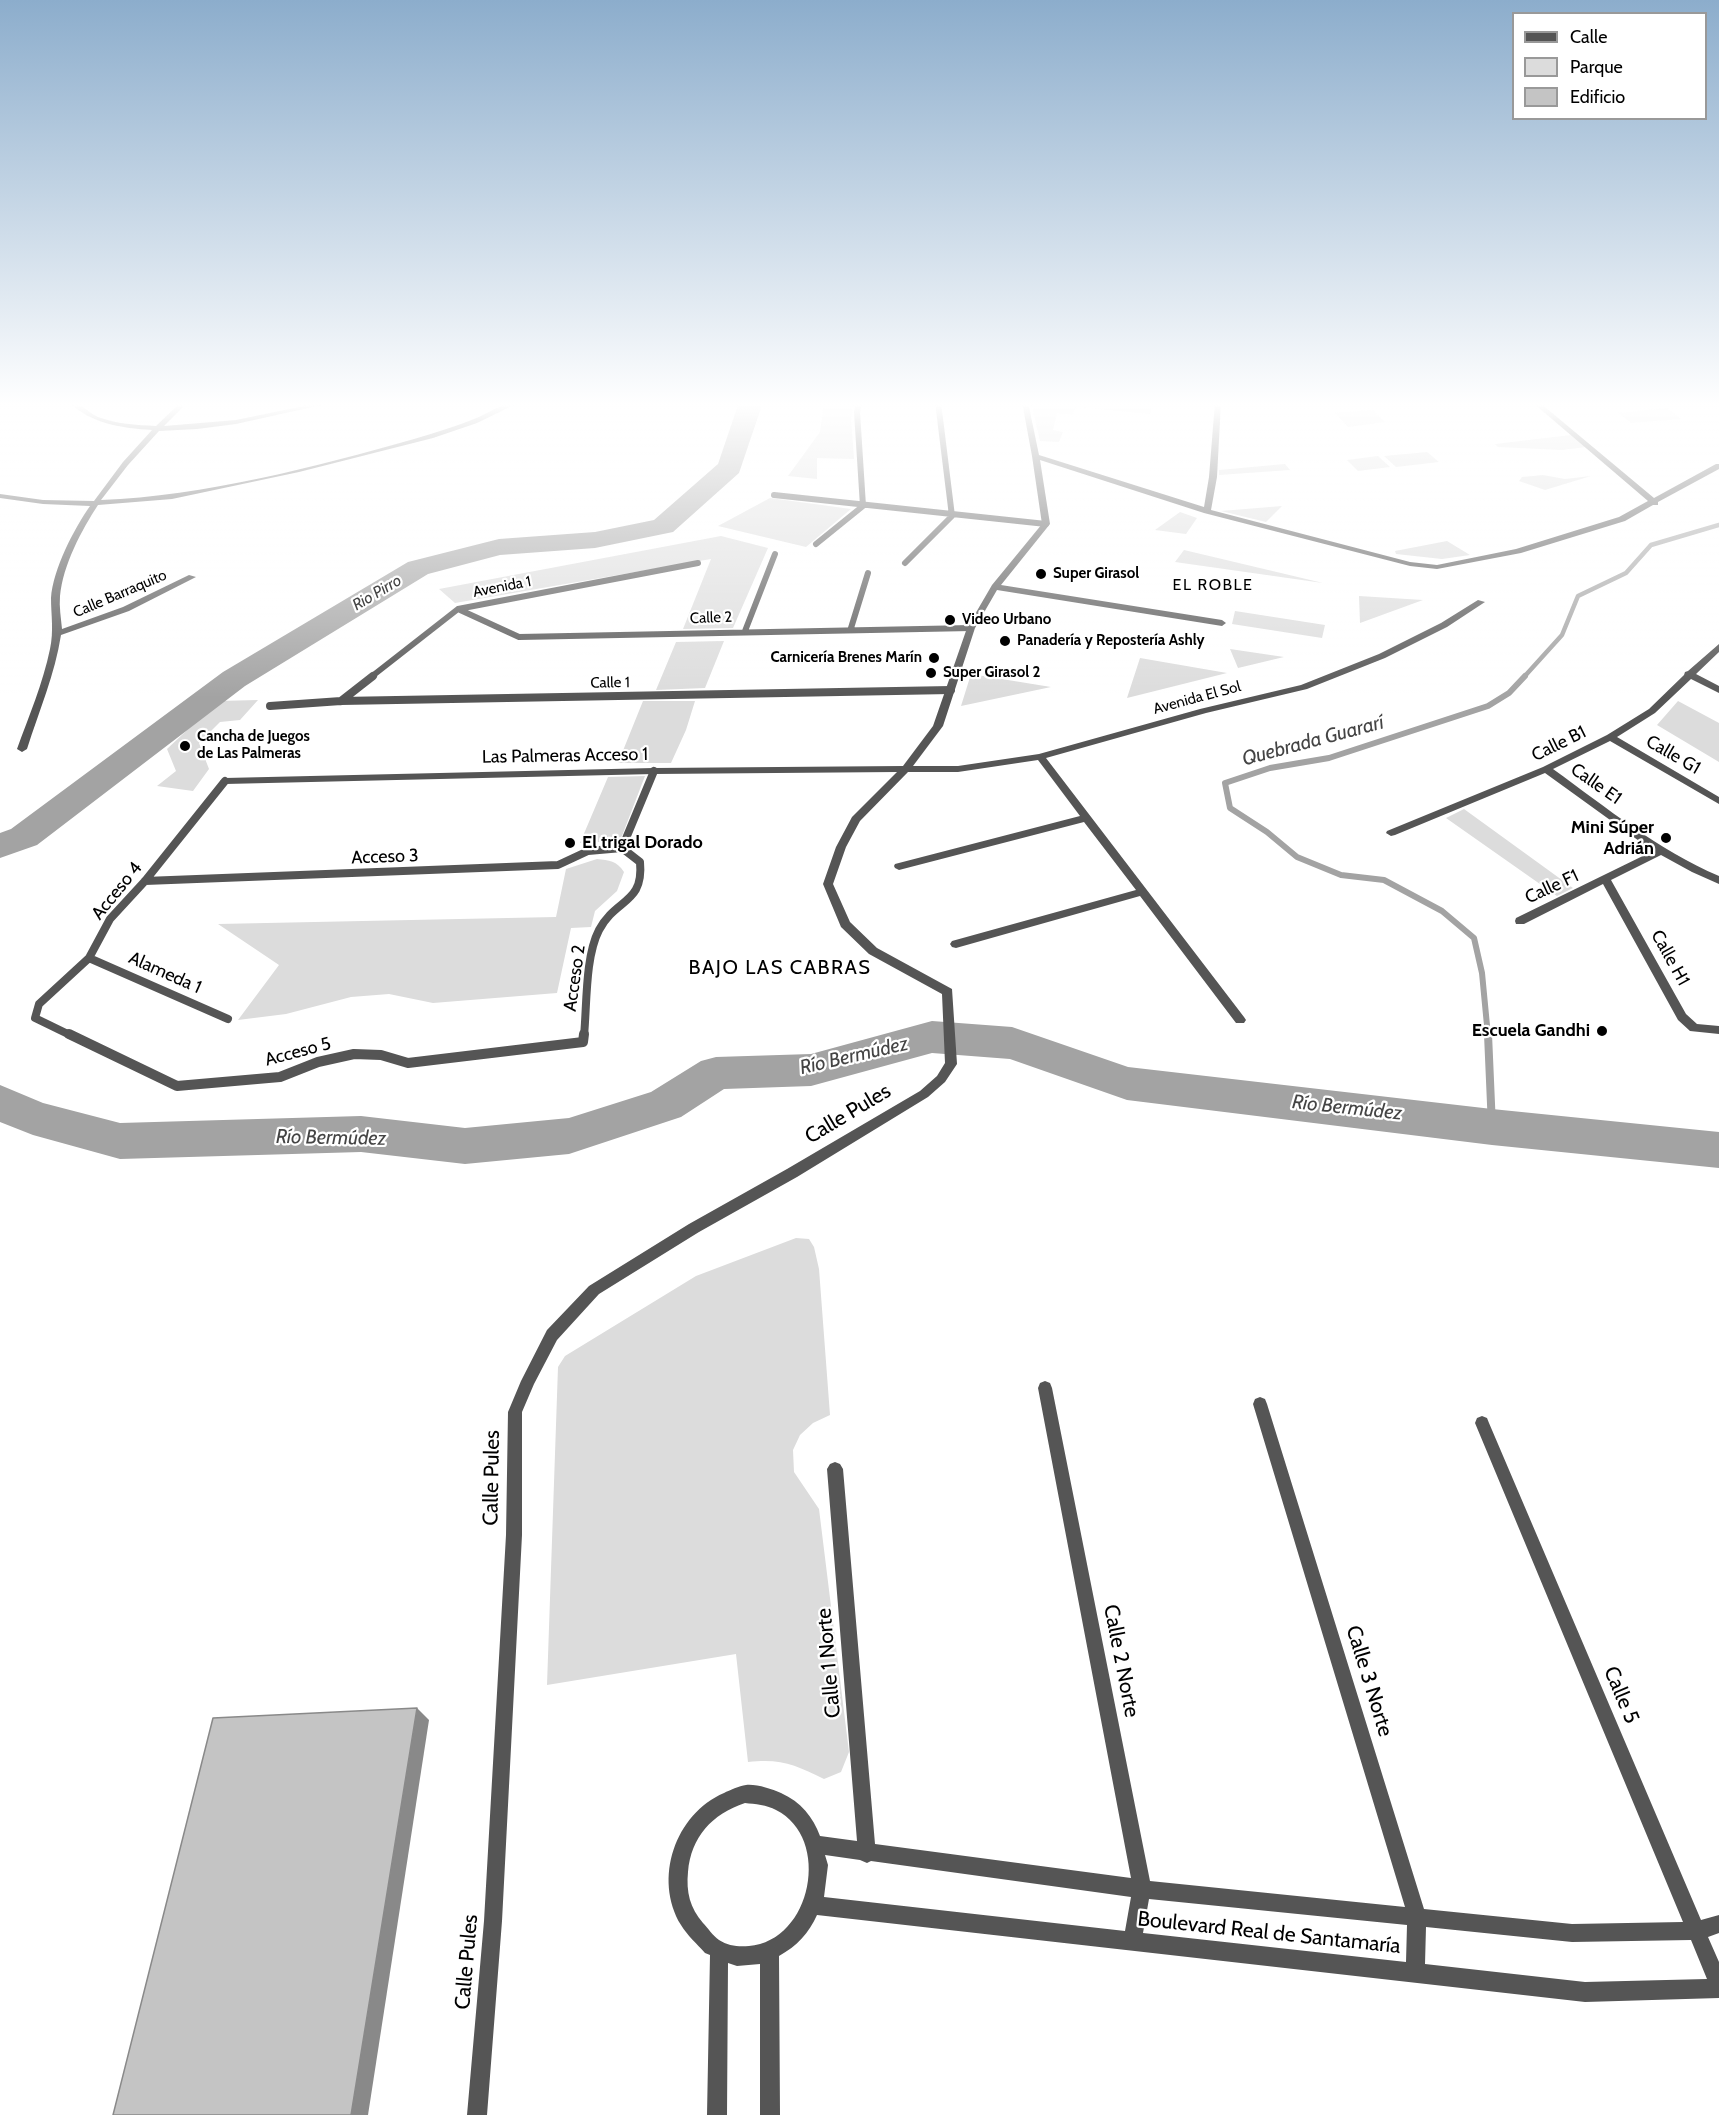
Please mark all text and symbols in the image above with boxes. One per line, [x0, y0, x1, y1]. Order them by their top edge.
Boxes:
legend [1512, 12, 1707, 120]
text: Calle [1570, 26, 1607, 48]
text: Parque [1570, 56, 1623, 78]
text: Edificio [1570, 86, 1625, 108]
place label: Super Girasol [1053, 565, 1139, 583]
street label: Calle Barraquito [71, 566, 169, 622]
marker: Super Girasol [1034, 567, 1048, 581]
water label: Rio Pirro [349, 571, 405, 615]
street label: Avenida 1 [471, 573, 533, 601]
district label: EL ROBLE [1173, 575, 1253, 595]
street label: Calle 2 [690, 608, 732, 628]
place label: Video Urbano [962, 611, 1051, 629]
marker: Video Urbano [943, 613, 957, 627]
place label: Panadería y Repostería Ashly [1017, 632, 1205, 650]
marker: Panadería y Repostería Ashly [998, 634, 1012, 648]
place label: Carnicería Brenes Marín [770, 649, 922, 667]
marker: Carnicería Brenes Marín [927, 651, 941, 665]
place label: Super Girasol 2 [943, 664, 1040, 682]
marker: Super Girasol 2 [924, 666, 938, 680]
street label: Calle 1 [590, 674, 630, 692]
street label: Avenida El Sol [1151, 678, 1243, 718]
water label: Quebrada Guararí [1240, 711, 1386, 771]
street label: Calle B1 [1528, 722, 1590, 766]
place label: Cancha de Juegos de Las Palmeras [197, 728, 310, 763]
street label: Calle G1 [1642, 731, 1704, 779]
marker: Cancha de Juegos de Las Palmeras [178, 739, 192, 753]
street label: Las Palmeras Acceso 1 [482, 744, 648, 768]
street label: Calle E1 [1566, 759, 1626, 809]
place label: Mini Súper Adrián [1571, 817, 1654, 860]
marker: Mini Súper Adrián [1659, 831, 1673, 845]
place label: El trigal Dorado [582, 832, 703, 854]
marker: El trigal Dorado [563, 836, 577, 850]
street label: Acceso 3 [351, 845, 419, 869]
street label: Acceso 4 [87, 858, 147, 924]
street label: Calle F1 [1522, 865, 1582, 909]
street label: Calle H1 [1646, 927, 1694, 989]
street label: Acceso 2 [560, 943, 590, 1013]
street label: Alameda 1 [125, 947, 205, 999]
district label: BAJO LAS CABRAS [689, 956, 871, 980]
place label: Escuela Gandhi [1472, 1020, 1590, 1042]
marker: Escuela Gandhi [1595, 1024, 1609, 1038]
water label: Río Bermúdez [797, 1032, 911, 1080]
street label: Acceso 5 [263, 1033, 333, 1071]
street label: Calle Pules [801, 1079, 895, 1149]
water label: Río Bermúdez [1291, 1090, 1403, 1126]
water label: Río Bermúdez [276, 1125, 386, 1151]
street label: Calle Pules [479, 1430, 505, 1526]
street label: Calle 2 Norte [1098, 1602, 1144, 1720]
street label: Calle 1 Norte [812, 1607, 846, 1719]
street label: Calle 3 Norte [1340, 1622, 1398, 1740]
street label: Calle 5 [1598, 1663, 1644, 1727]
street label: Boulevard Real de Santamaría [1136, 1907, 1402, 1959]
street label: Calle Pules [450, 1913, 484, 2011]

